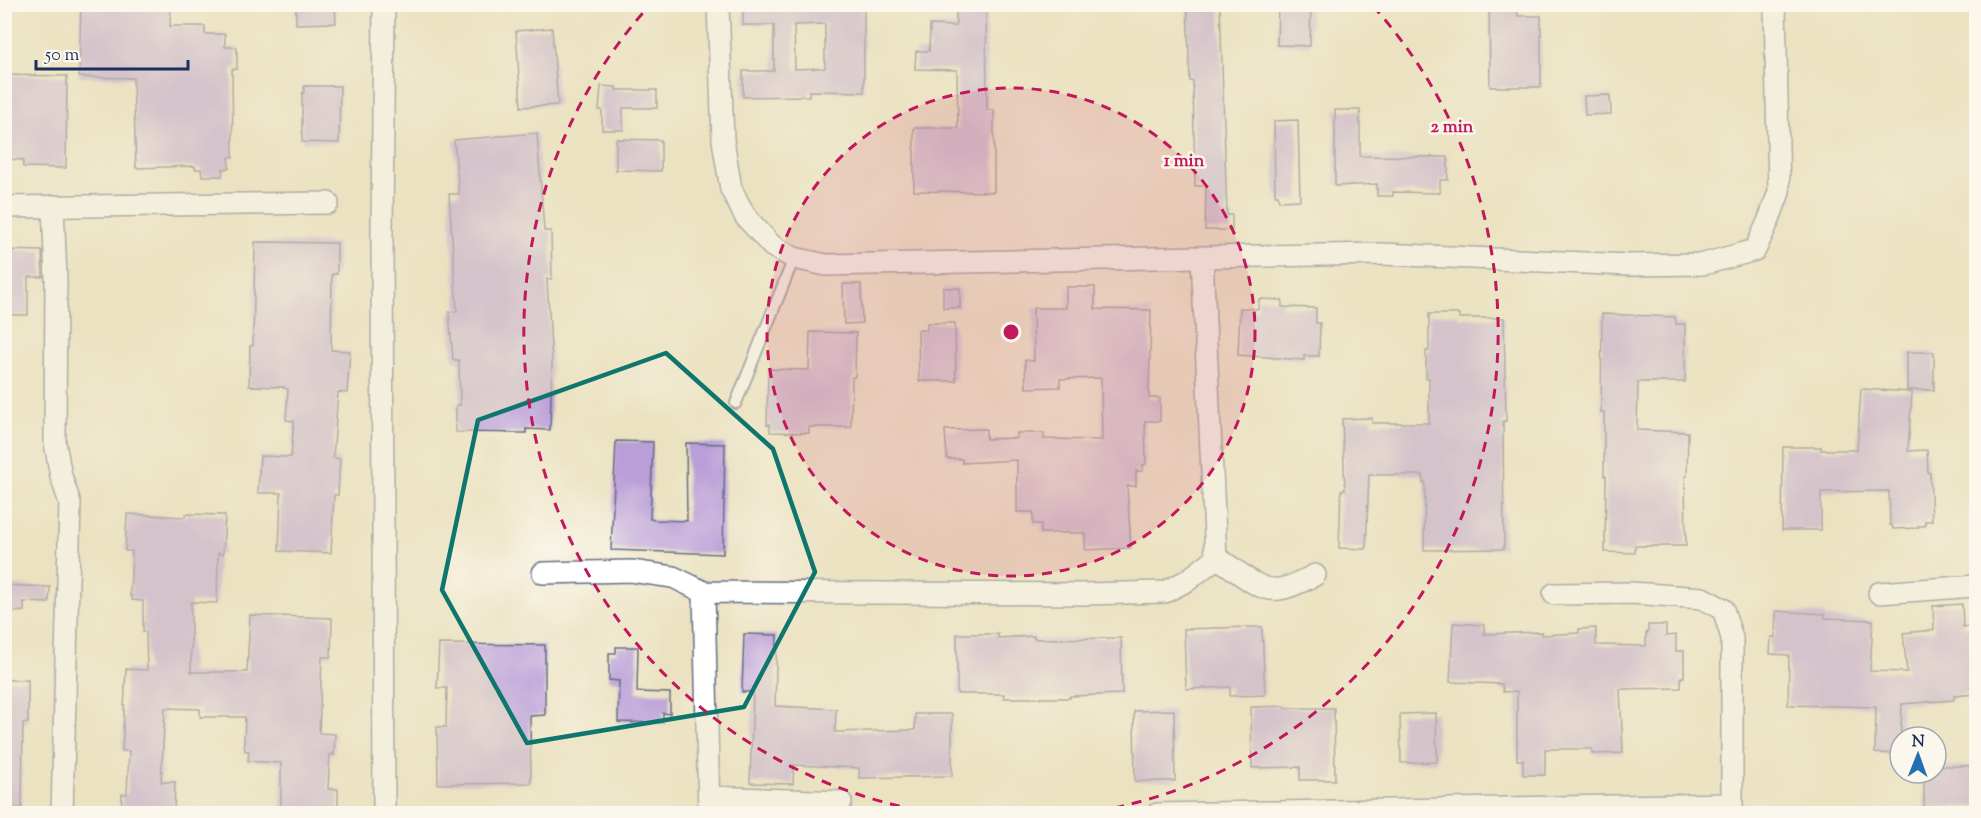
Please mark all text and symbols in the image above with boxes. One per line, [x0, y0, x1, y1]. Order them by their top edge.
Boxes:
scale bar [36, 33, 188, 71]
text: 50 m [44, 43, 80, 69]
text: 2 min [1431, 115, 1474, 141]
text: 1 min [1164, 149, 1205, 175]
centre of rings [1001, 322, 1021, 342]
north arrow [1888, 725, 1948, 785]
text: N [1912, 731, 1925, 754]

